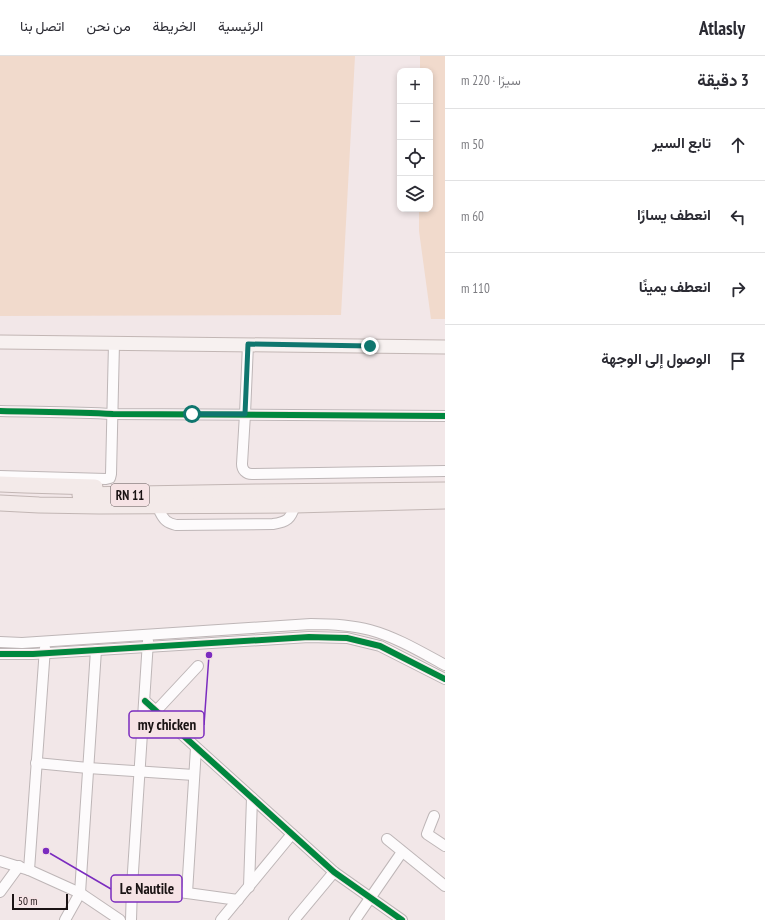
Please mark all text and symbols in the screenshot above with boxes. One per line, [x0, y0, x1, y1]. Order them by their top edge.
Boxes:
text: Atlasly [699, 16, 745, 40]
text: اتصل بنا [20, 17, 64, 35]
text: من نحن [86, 17, 131, 35]
text: الخريطة [153, 17, 196, 35]
text: الرئيسية [218, 17, 263, 35]
map controls [397, 68, 433, 212]
button: + [397, 68, 433, 104]
text: 3 دقيقة [697, 69, 749, 91]
text: سيرًا · 220 m [461, 72, 521, 89]
button: − [397, 104, 433, 140]
text: تابع السير [652, 133, 711, 152]
icon: ahead [727, 134, 749, 156]
text: 50 m [461, 136, 484, 153]
button: locate [397, 140, 433, 176]
button: layers [397, 176, 433, 212]
text: انعطف يسارًا [637, 205, 711, 224]
icon: left [727, 206, 749, 228]
text: 60 m [461, 208, 484, 225]
text: انعطف يمينًا [639, 277, 711, 296]
icon: right [727, 278, 749, 300]
text: 110 m [461, 280, 490, 297]
route end [361, 337, 379, 355]
text: الوصول إلى الوجهة [601, 349, 711, 368]
icon: arrive [727, 350, 749, 372]
route start [183, 405, 201, 423]
road number: RN 11 [111, 484, 149, 506]
callout: my chicken [129, 711, 204, 738]
text: my chicken [138, 715, 196, 734]
callout: Le Nautile [111, 875, 182, 902]
text: Le Nautile [120, 879, 174, 898]
scale bar [12, 892, 68, 911]
text: 50 m [18, 894, 37, 908]

